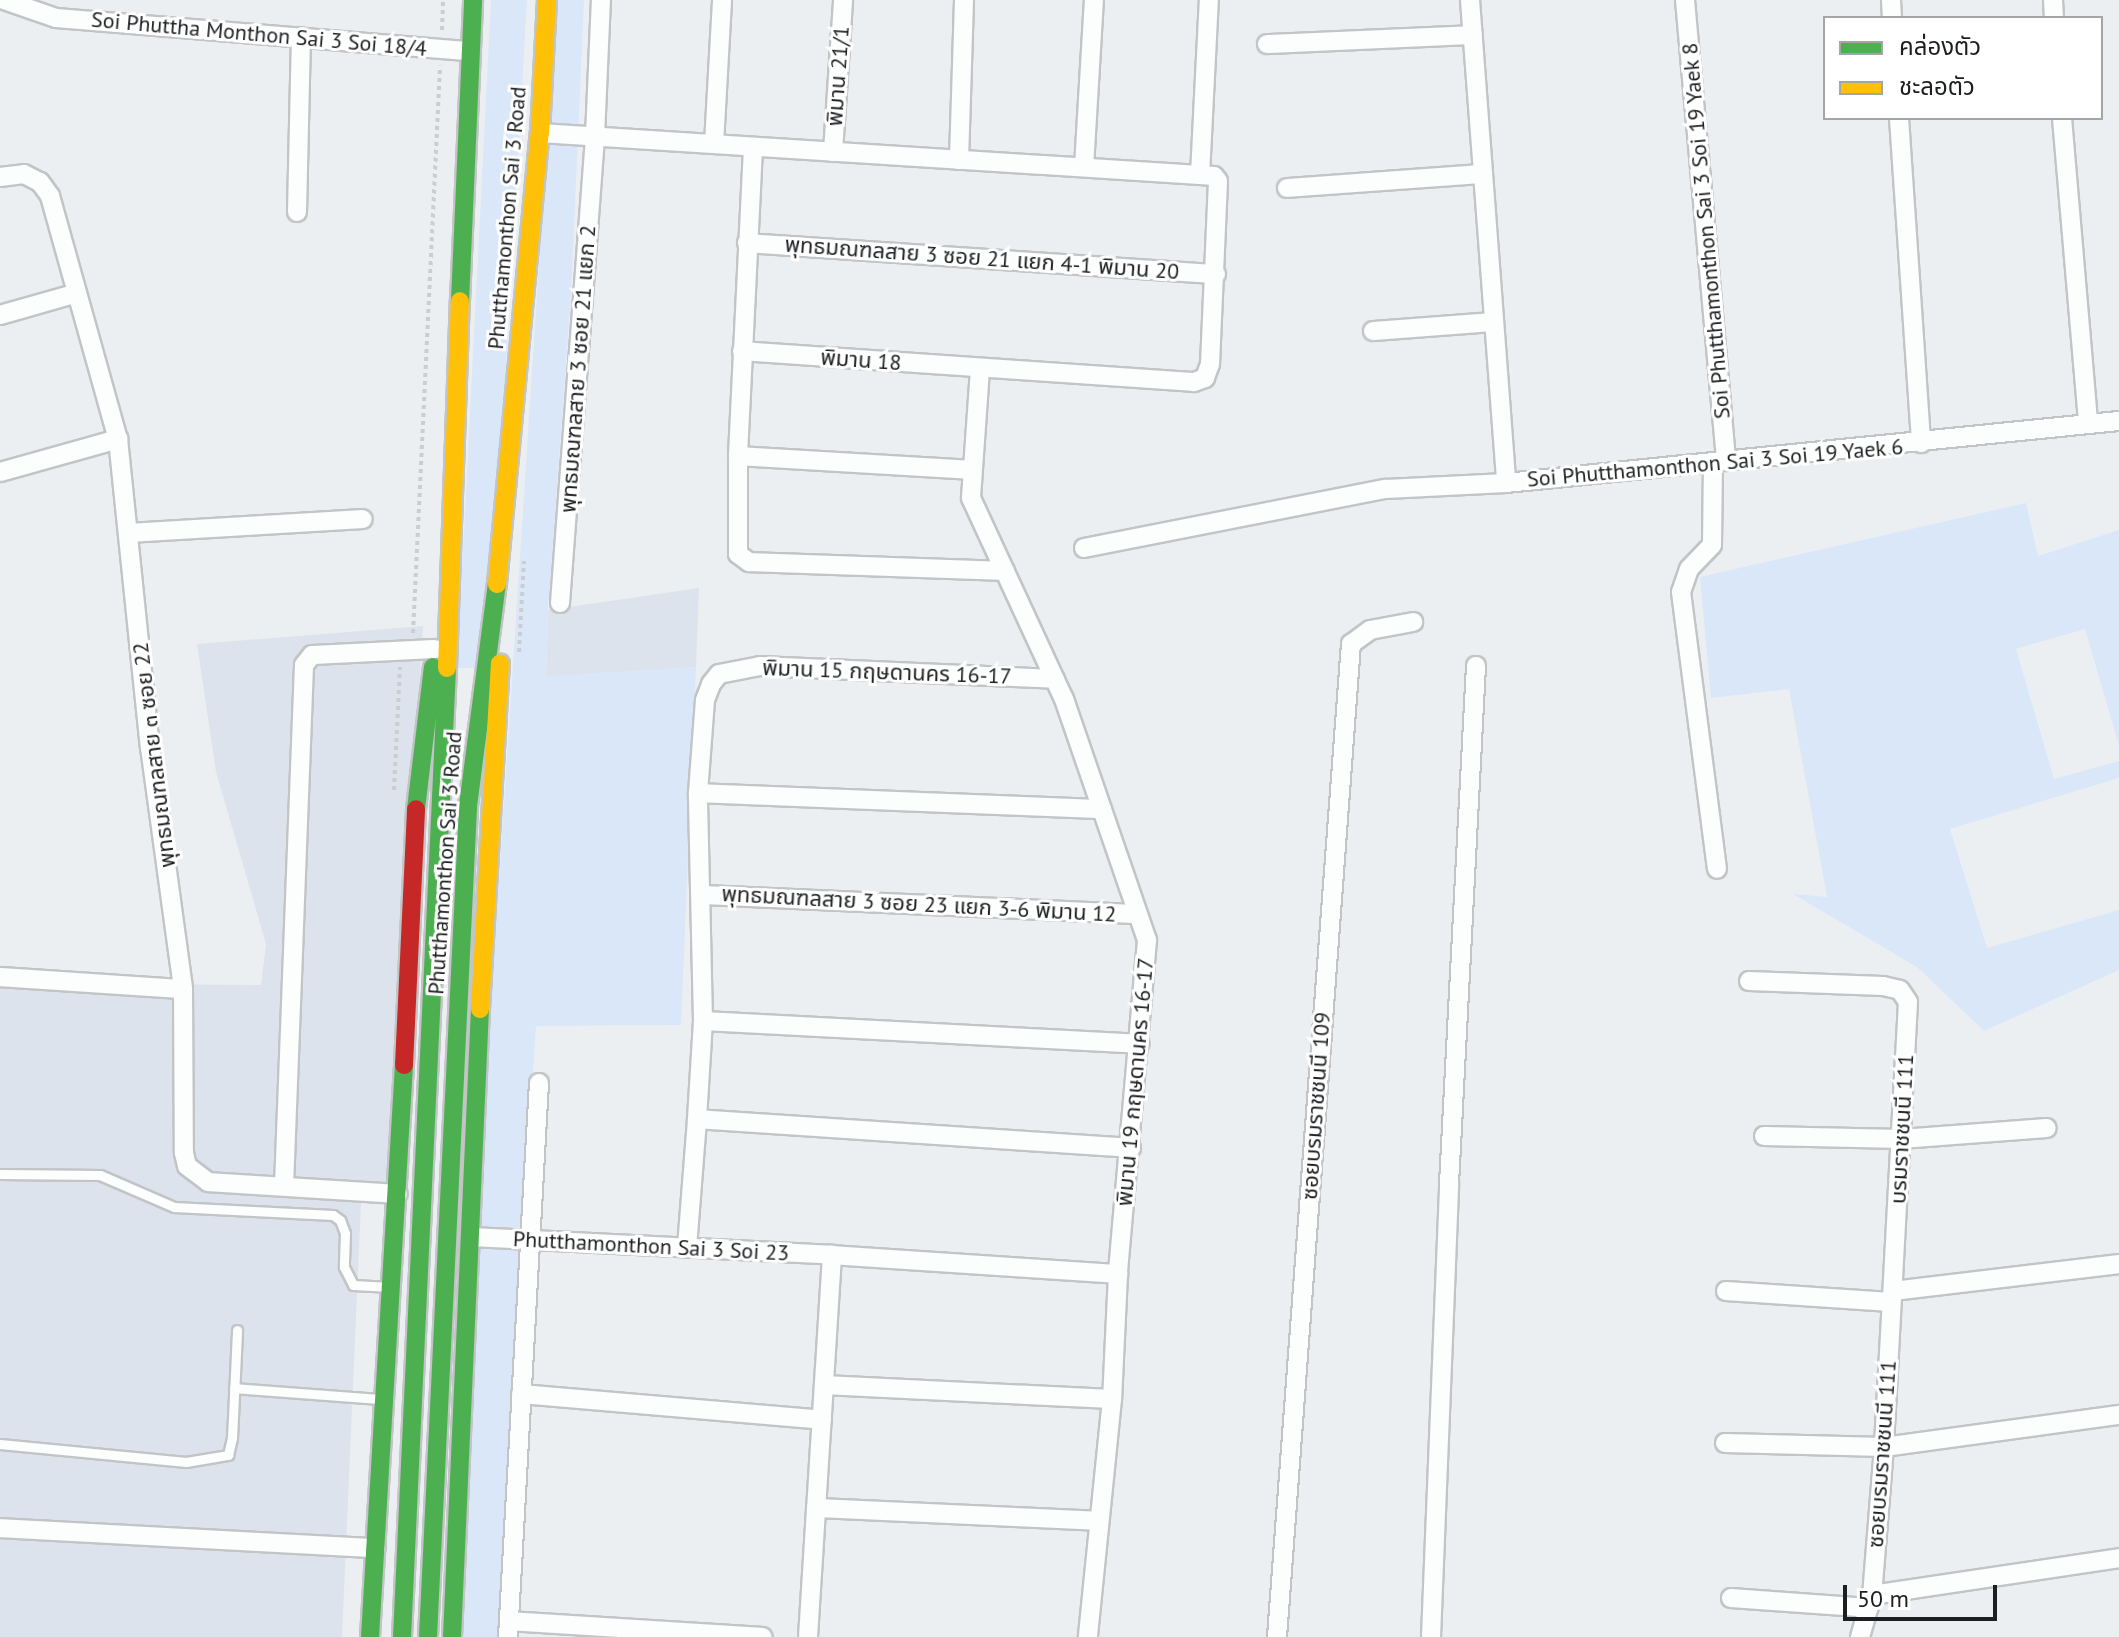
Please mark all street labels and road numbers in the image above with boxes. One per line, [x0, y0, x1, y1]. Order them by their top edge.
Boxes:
street label: Soi Phuttha Monthon Sai 3 Soi 18/4 [90, 6, 428, 62]
street label: พิมาน 21/1 [821, 25, 855, 127]
street label: Soi Phutthamonthon Sai 3 Soi 19 Yaek 8 [1676, 41, 1736, 421]
street label: Phutthamonthon Sai 3 Road [482, 85, 532, 351]
street label: พุทธมณฑลสาย 3 ซอย 21 แยก 2 [555, 224, 601, 514]
street label: พุทธมณฑลสาย 3 ซอย 21 แยก 4-1 พิมาน 20 [784, 231, 1180, 285]
street label: พิมาน 18 [820, 344, 902, 376]
street label: Soi Phutthamonthon Sai 3 Soi 19 Yaek 6 [1525, 433, 1905, 493]
street label: พุทธมณฑลสาย ๓ ซอย 22 [127, 641, 181, 869]
street label: พิมาน 15 กฤษดานคร 16-17 [762, 654, 1012, 690]
street label: Phutthamonthon Sai 3 Road [423, 731, 467, 995]
street label: พุทธมณฑลสาย 3 ซอย 23 แยก 3-6 พิมาน 12 [721, 880, 1117, 928]
street label: พิมาน 19 กฤษดานคร 16-17 [1111, 957, 1159, 1207]
street label: ซอยบรมราชชนนี 109 [1296, 1011, 1336, 1201]
street label: บรมราชชนนี 111 [1885, 1053, 1919, 1205]
street label: Phutthamonthon Sai 3 Soi 23 [512, 1226, 790, 1266]
street label: ซอยบรมราชชนนี 111 [1862, 1359, 1902, 1549]

